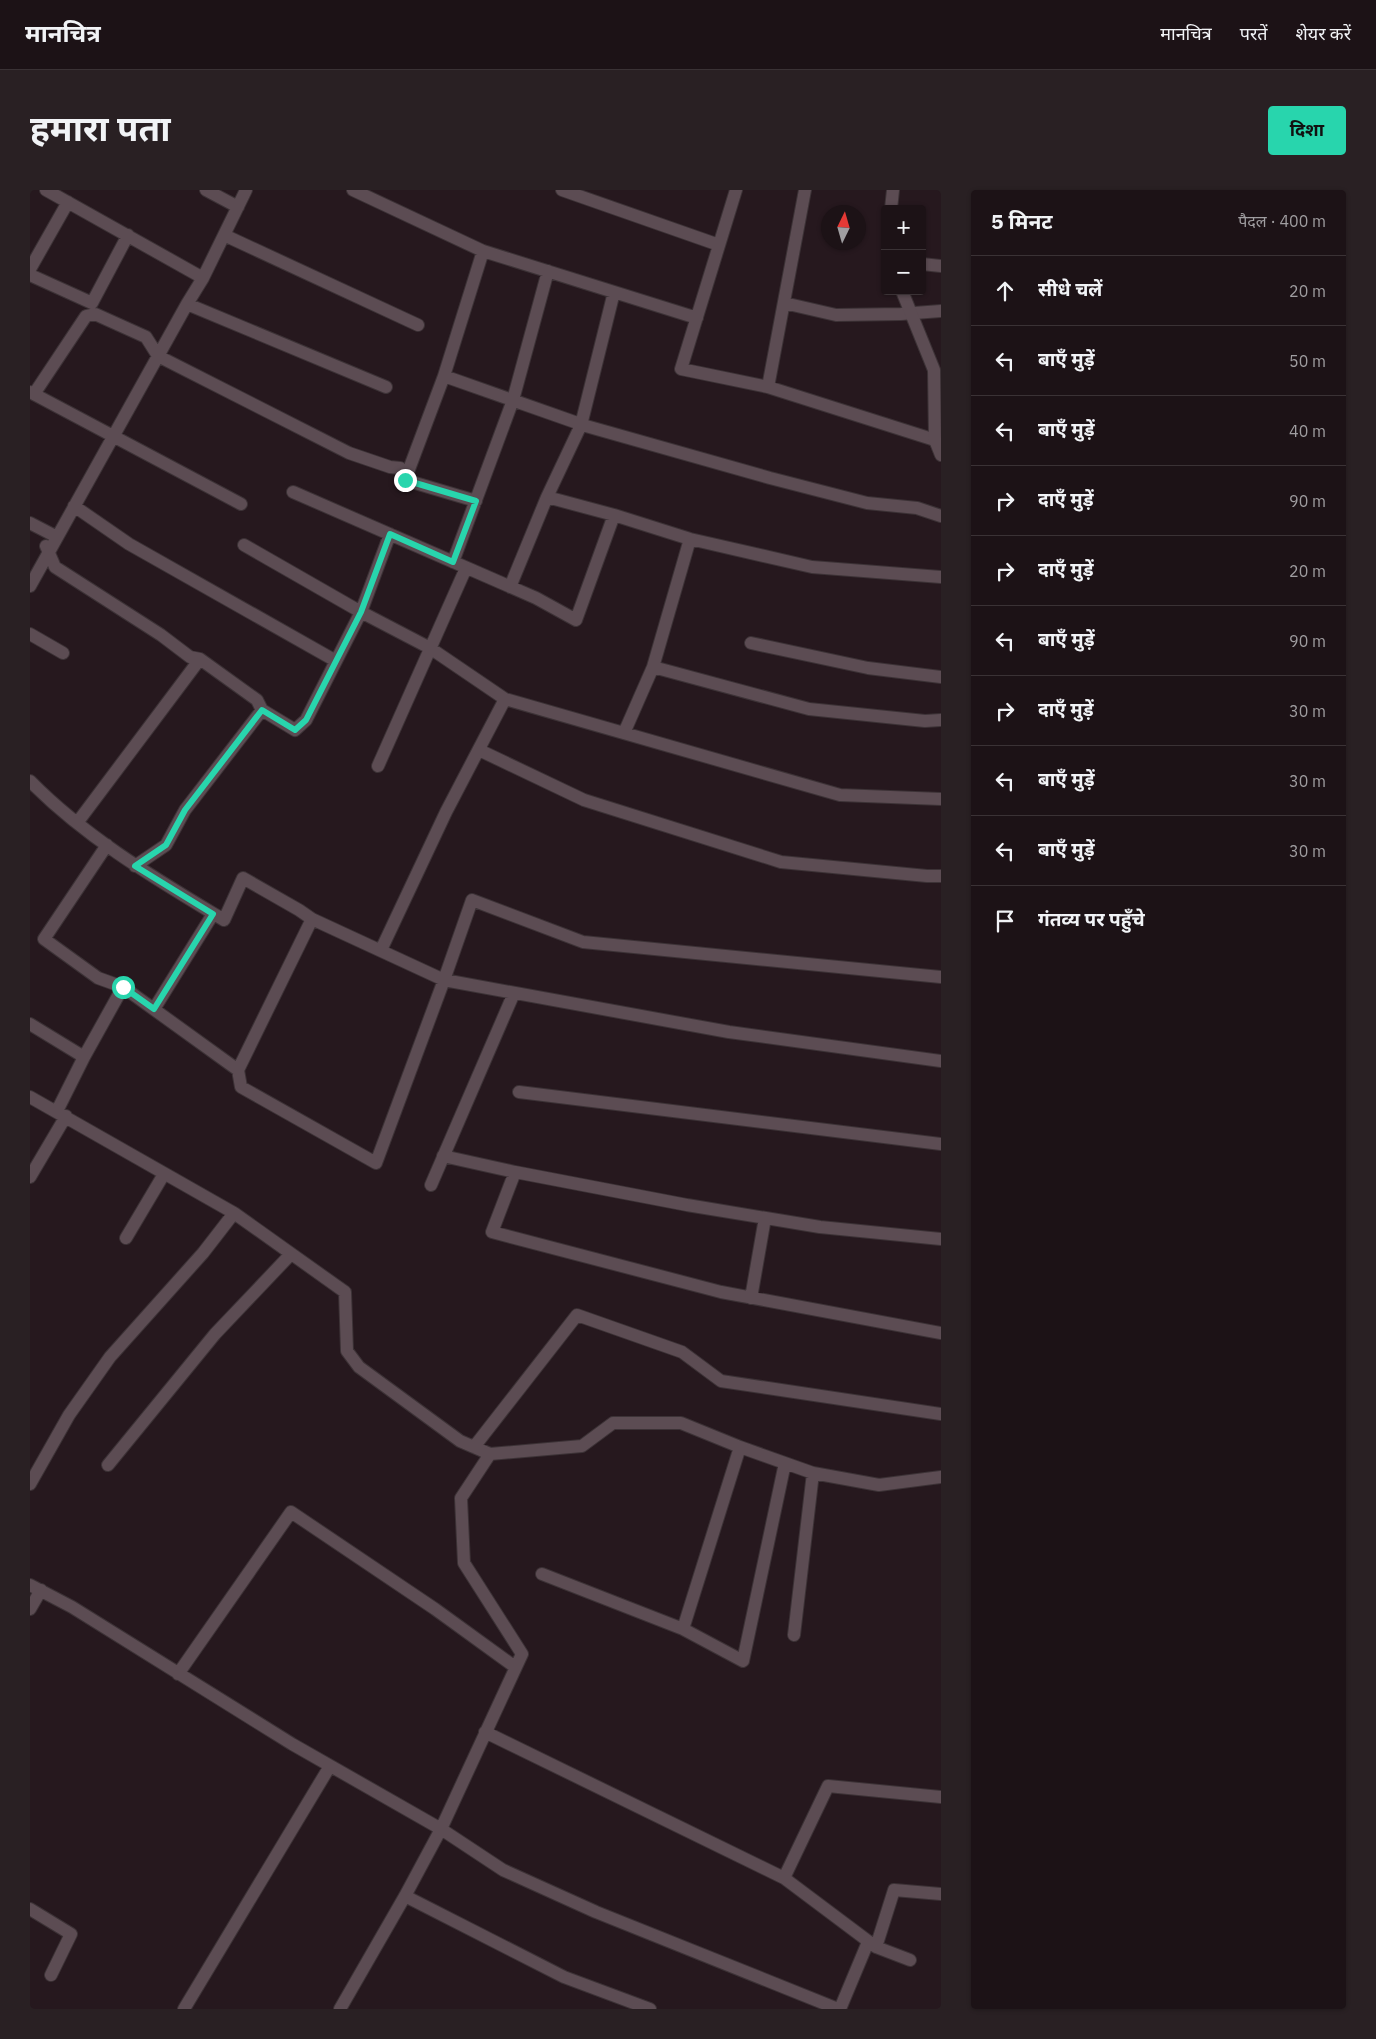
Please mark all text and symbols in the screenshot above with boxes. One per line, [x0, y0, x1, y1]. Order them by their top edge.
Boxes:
text: मानचित्र [25, 17, 101, 49]
text: मानचित्र [1160, 22, 1212, 45]
text: परतें [1240, 22, 1268, 45]
text: शेयर करें [1296, 22, 1351, 45]
text: हमारा पता [30, 105, 170, 151]
button: दिशा [1268, 106, 1346, 155]
north arrow [821, 205, 866, 250]
map controls [881, 205, 926, 295]
button: + [881, 205, 926, 250]
text: 5 मिनट [991, 207, 1053, 235]
text: पैदल · 400 m [1238, 211, 1326, 231]
button: − [881, 250, 926, 295]
icon: ahead [991, 277, 1019, 305]
text: सीधे चलें [1038, 277, 1102, 301]
text: 20 m [1289, 281, 1326, 301]
icon: left [991, 347, 1019, 375]
text: बाएँ मुड़ें [1038, 347, 1095, 371]
text: 50 m [1289, 351, 1326, 371]
icon: left [991, 417, 1019, 445]
text: बाएँ मुड़ें [1038, 417, 1095, 441]
text: 40 m [1289, 421, 1326, 441]
route end [394, 469, 417, 492]
icon: right [991, 487, 1019, 515]
text: दाएँ मुड़ें [1038, 487, 1094, 511]
text: 90 m [1289, 491, 1326, 511]
icon: right [991, 557, 1019, 585]
text: दाएँ मुड़ें [1038, 557, 1094, 581]
text: 20 m [1289, 561, 1326, 581]
icon: left [991, 627, 1019, 655]
text: बाएँ मुड़ें [1038, 627, 1095, 651]
text: 90 m [1289, 631, 1326, 651]
icon: right [991, 697, 1019, 725]
text: दाएँ मुड़ें [1038, 697, 1094, 721]
text: 30 m [1289, 701, 1326, 721]
icon: left [991, 767, 1019, 795]
text: बाएँ मुड़ें [1038, 767, 1095, 791]
text: 30 m [1289, 771, 1326, 791]
icon: left [991, 837, 1019, 865]
text: बाएँ मुड़ें [1038, 837, 1095, 861]
text: 30 m [1289, 841, 1326, 861]
icon: arrive [991, 907, 1019, 935]
text: गंतव्य पर पहुँचे [1038, 907, 1145, 931]
route start [112, 976, 135, 999]

